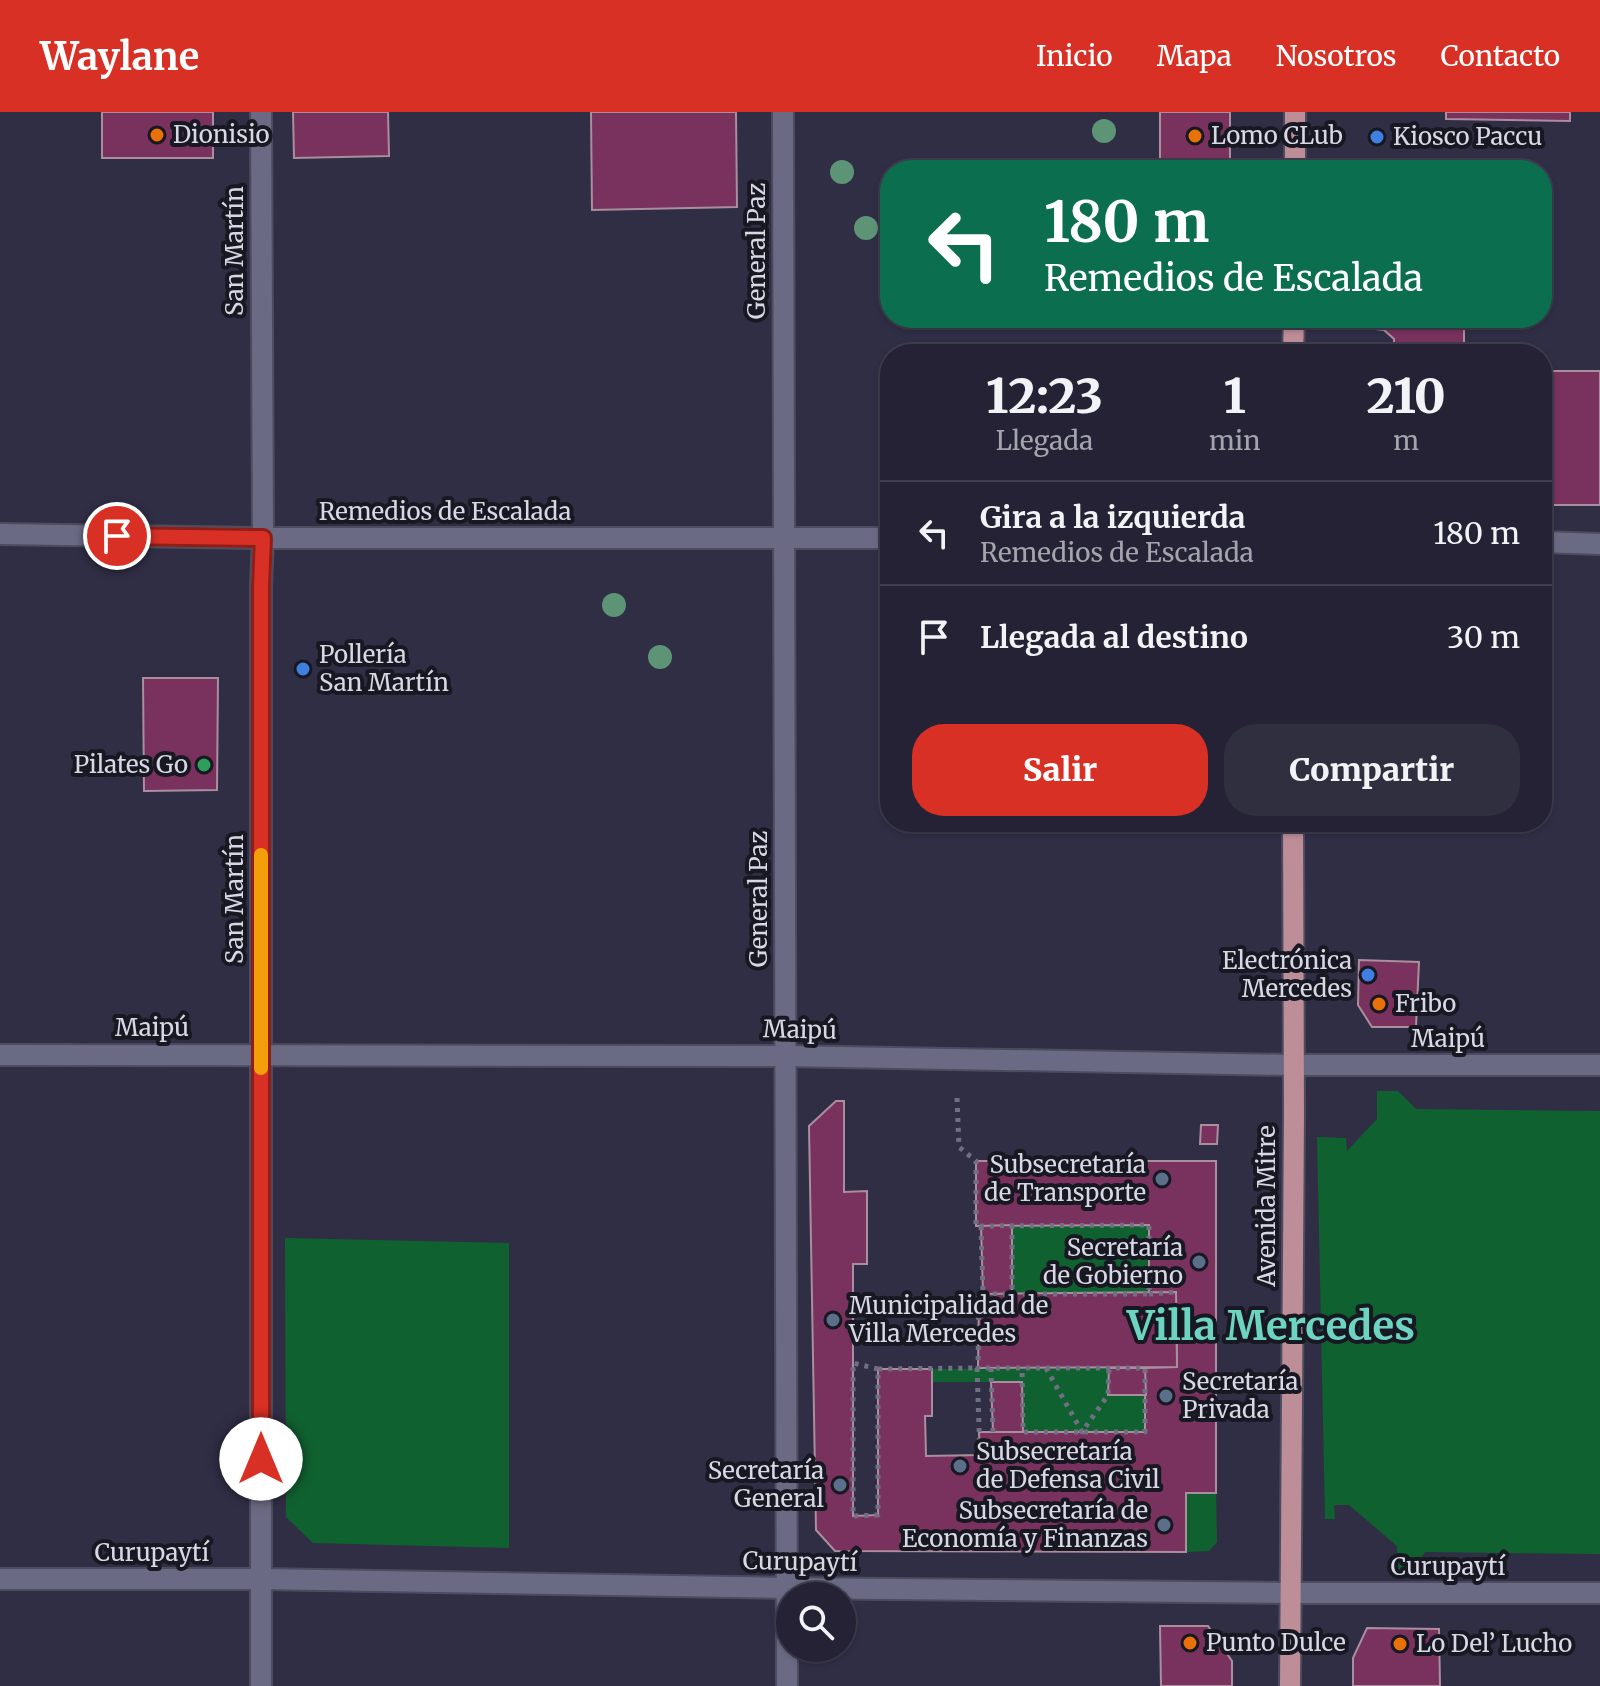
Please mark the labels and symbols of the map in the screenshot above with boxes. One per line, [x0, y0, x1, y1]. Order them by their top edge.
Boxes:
place label: Dionisio [173, 119, 269, 150]
place label: Lomo CLub [1211, 120, 1343, 151]
place label: Kiosco Paccu [1393, 121, 1542, 152]
marker: Dionisio [148, 126, 166, 144]
marker: Lomo CLub [1186, 127, 1204, 145]
marker: Kiosco Paccu [1368, 128, 1386, 146]
street label: General Paz [741, 183, 772, 319]
street label: San Martín [219, 186, 250, 316]
street label: Remedios de Escalada [319, 496, 572, 527]
pin [83, 502, 151, 570]
place label: Pollería San Martín [319, 639, 449, 698]
marker: Pollería San Martín [294, 660, 312, 678]
place label: Pilates Go [74, 749, 188, 780]
marker: Pilates Go [195, 756, 213, 774]
street label: General Paz [743, 831, 774, 967]
street label: San Martín [219, 834, 250, 964]
place label: Electrónica Mercedes [1222, 945, 1352, 1004]
marker: Electrónica Mercedes [1359, 966, 1377, 984]
place label: Fribo [1395, 988, 1456, 1019]
marker: Fribo [1370, 995, 1388, 1013]
street label: Maipú [115, 1012, 189, 1043]
street label: Maipú [763, 1013, 837, 1046]
street label: Maipú [1411, 1023, 1485, 1054]
street label: Avenida Mitre [1251, 1125, 1282, 1288]
place label: Subsecretaría de Transporte [984, 1149, 1146, 1208]
marker: Subsecretaría de Transporte [1153, 1170, 1171, 1188]
place label: Secretaría de Gobierno [1043, 1232, 1183, 1291]
marker: Secretaría de Gobierno [1190, 1253, 1208, 1271]
place label: Municipalidad de Villa Mercedes [848, 1290, 1048, 1349]
district label: Villa Mercedes [1126, 1301, 1415, 1351]
marker: Municipalidad de Villa Mercedes [824, 1311, 842, 1329]
place label: Secretaría Privada [1182, 1366, 1298, 1425]
marker: Secretaría Privada [1157, 1387, 1175, 1405]
position arrow [219, 1417, 303, 1501]
place label: Subsecretaría de Defensa Civil [976, 1436, 1160, 1495]
place label: Secretaría General [708, 1455, 824, 1514]
marker: Subsecretaría de Defensa Civil [951, 1457, 969, 1475]
marker: Secretaría General [831, 1476, 849, 1494]
place label: Subsecretaría de Economía y Finanzas [902, 1495, 1148, 1554]
marker: Subsecretaría de Economía y Finanzas [1155, 1516, 1173, 1534]
street label: Curupaytí [95, 1537, 211, 1568]
street label: Curupaytí [742, 1545, 859, 1578]
street label: Curupaytí [1391, 1551, 1507, 1582]
place label: Punto Dulce [1206, 1627, 1346, 1658]
place label: Lo Del’ Lucho [1416, 1628, 1572, 1659]
marker: Punto Dulce [1181, 1634, 1199, 1652]
marker: Lo Del’ Lucho [1391, 1635, 1409, 1653]

